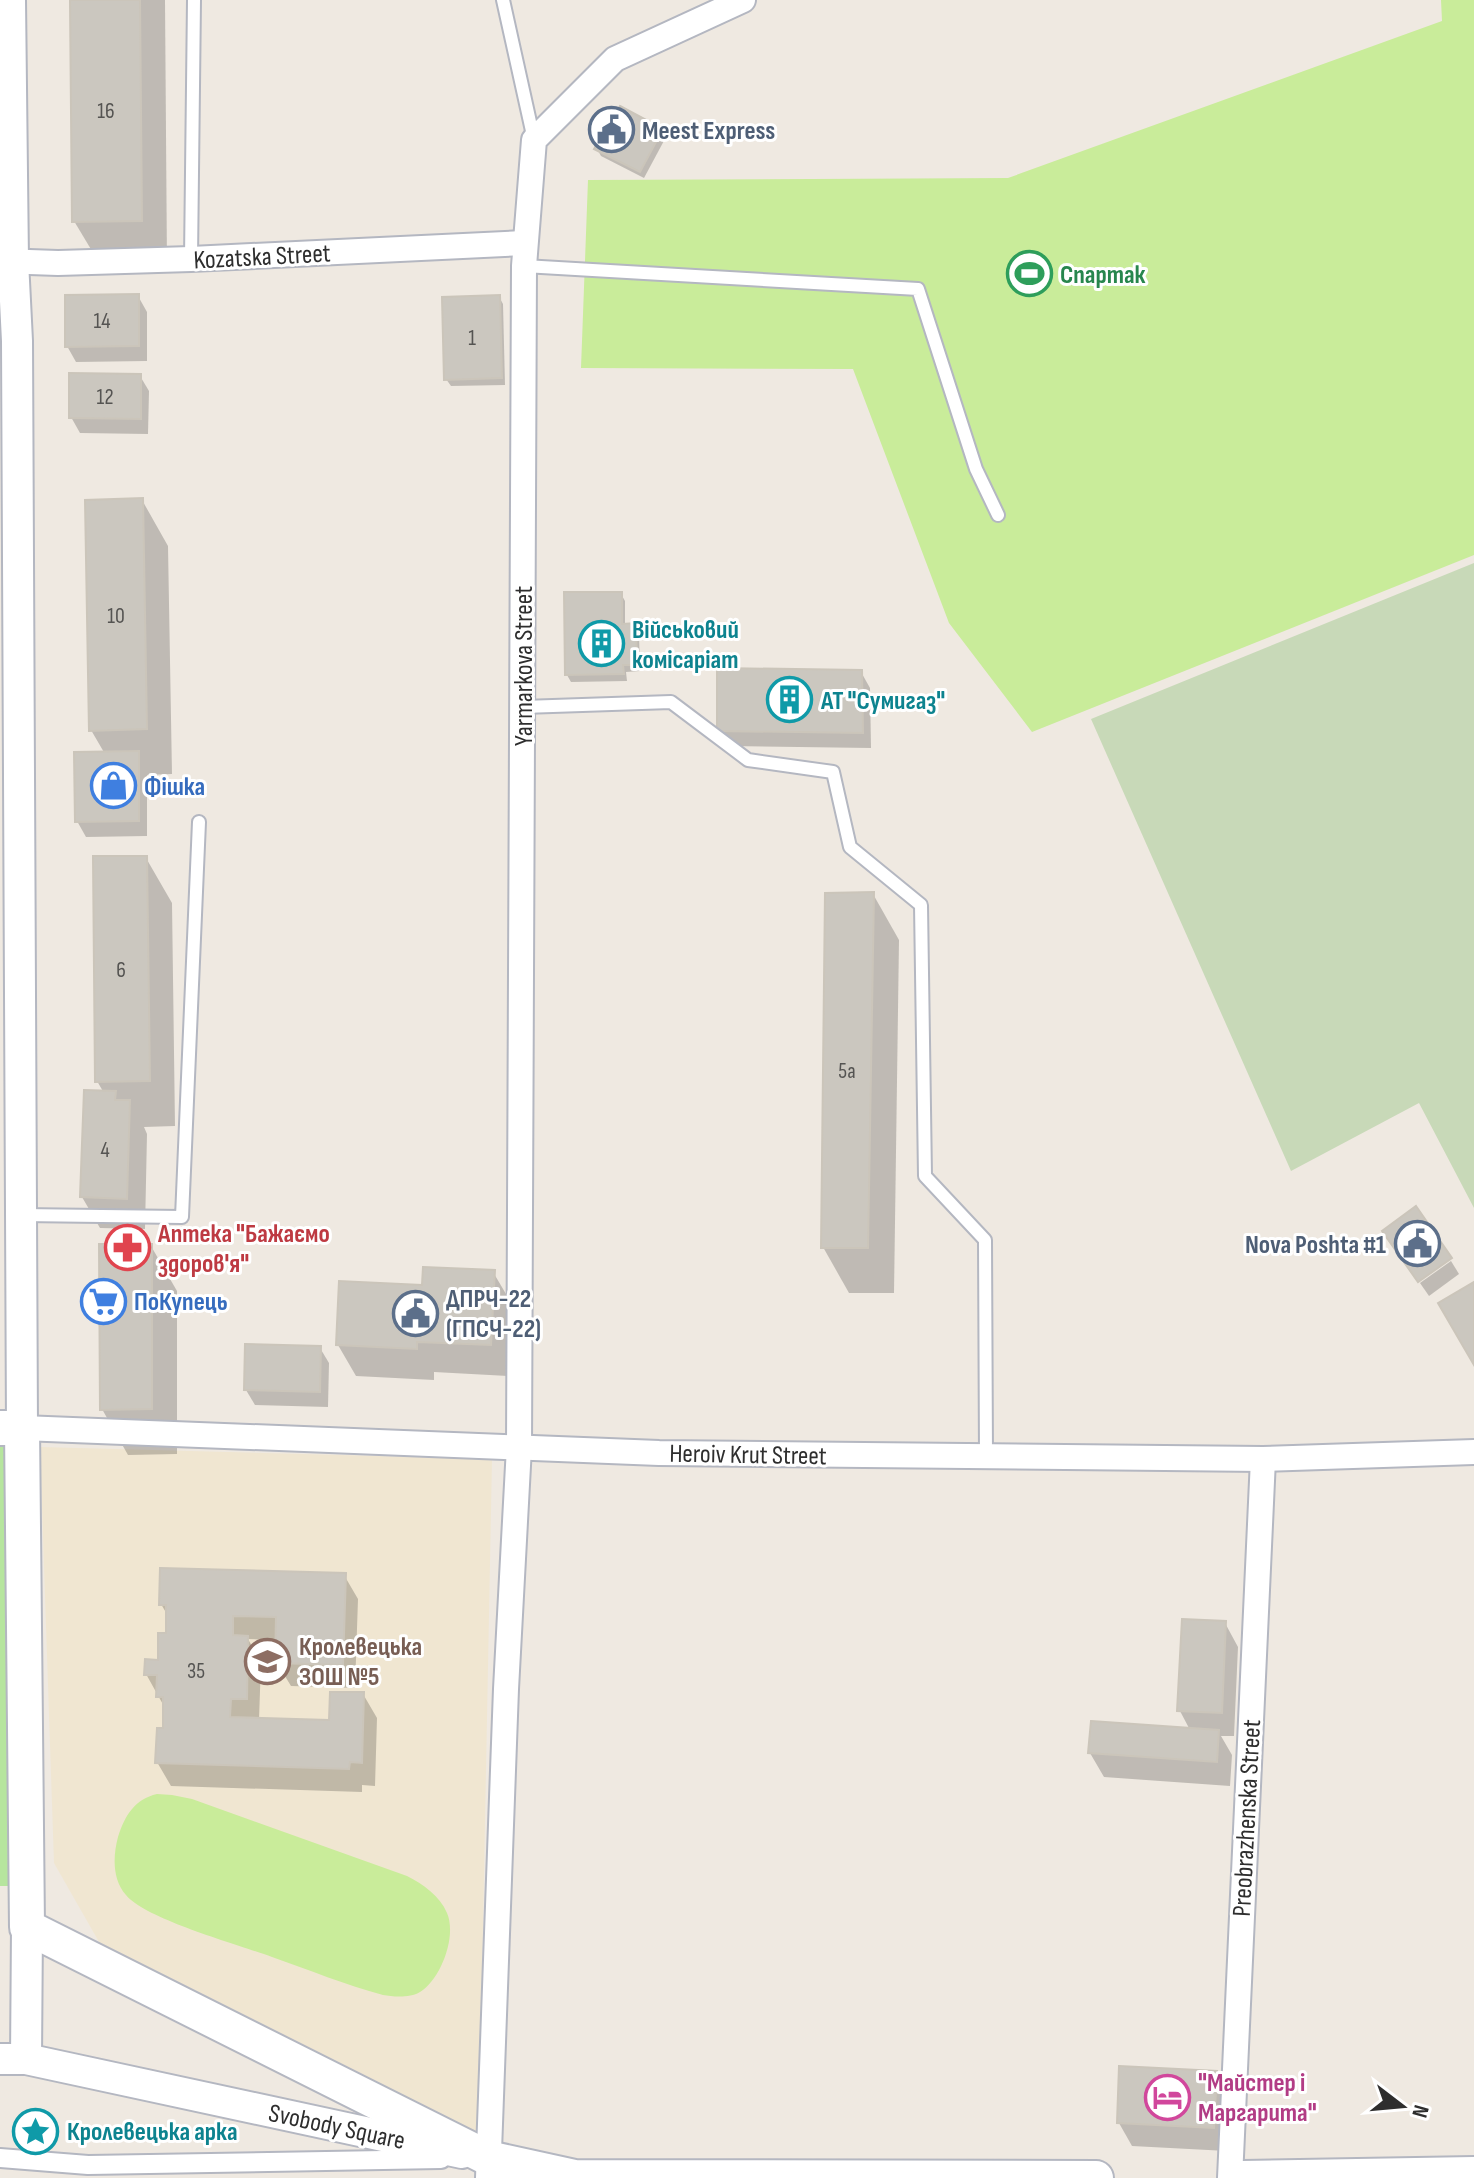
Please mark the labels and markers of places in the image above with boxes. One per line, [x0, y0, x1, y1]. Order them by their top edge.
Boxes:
public building icon: Meest Express [587, 106, 635, 154]
place label: Meest Express [642, 116, 775, 147]
sports icon: Спартак [1005, 250, 1053, 298]
place label: Спартак [1060, 260, 1146, 291]
place label: Військовий комісаріат [632, 615, 739, 676]
building icon: Військовий комісаріат [577, 620, 625, 668]
building icon: АТ "Сумигаз" [766, 676, 814, 724]
place label: АТ "Сумигаз" [820, 686, 945, 717]
shop icon: Фішка [89, 762, 137, 810]
place label: Фішка [144, 772, 205, 803]
place label: Аптека "Бажаємо здоров'я" [157, 1219, 330, 1280]
public building icon: Nova Poshta #1 [1393, 1220, 1441, 1268]
pharmacy icon: Аптека "Бажаємо здоров'я" [103, 1224, 151, 1272]
place label: Nova Poshta #1 [1245, 1230, 1386, 1261]
supermarket icon: ПоКупець [79, 1277, 127, 1325]
place label: ДПРЧ-22 (ГПСЧ-22) [446, 1284, 541, 1345]
place label: ПоКупець [134, 1287, 228, 1318]
public building icon: ДПРЧ-22 (ГПСЧ-22) [391, 1289, 439, 1337]
place label: Кролевецька ЗОШ №5 [299, 1632, 422, 1693]
school or university icon: Кролевецька ЗОШ №5 [244, 1637, 292, 1685]
place label: "Майстер і Маргарита" [1198, 2068, 1317, 2129]
hotel icon: "Майстер і Маргарита" [1143, 2073, 1191, 2121]
place icon: Кролевецька арка [12, 2107, 60, 2155]
place label: Кролевецька арка [67, 2117, 238, 2148]

